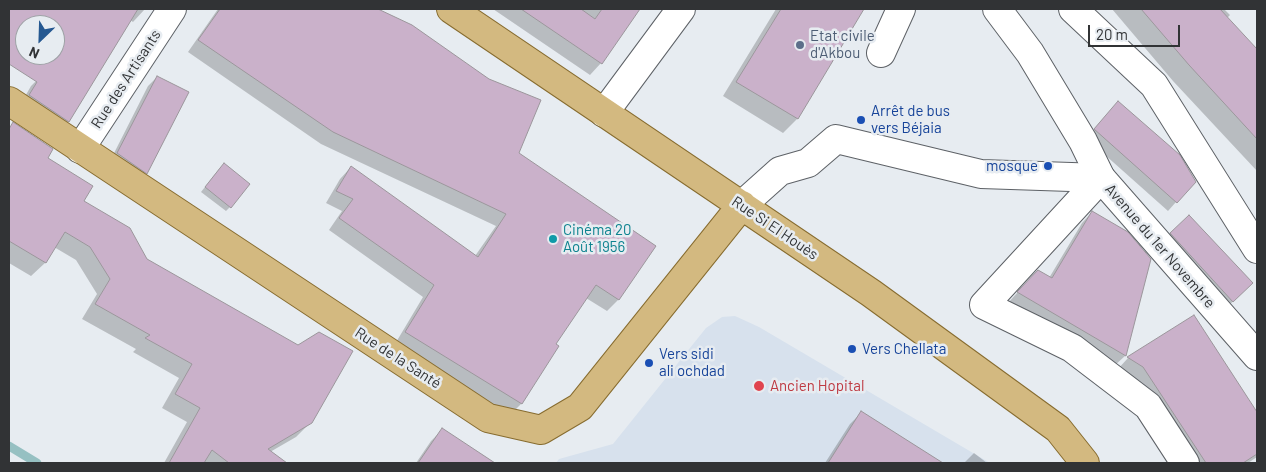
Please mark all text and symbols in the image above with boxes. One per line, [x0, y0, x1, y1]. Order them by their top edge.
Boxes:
north arrow [15, 15, 65, 65]
scale bar [1091, 15, 1184, 47]
text: 20 m [1096, 25, 1128, 43]
street label: Rue des Artisants [87, 26, 165, 132]
place label: Etat civile d'Akbou [810, 27, 875, 62]
marker: Etat civile d'Akbou [794, 39, 806, 51]
text: N [26, 44, 42, 63]
place label: Arrêt de bus vers Béjaia [871, 102, 950, 137]
marker: Arrêt de bus vers Béjaia [855, 114, 867, 126]
place label: mosque [986, 157, 1038, 175]
marker: mosque [1042, 160, 1054, 172]
street label: Avenue du 1er Novembre [1101, 180, 1219, 312]
street label: Rue Si El Houès [728, 192, 822, 264]
place label: Cinéma 20 Août 1956 [563, 221, 631, 256]
marker: Cinéma 20 Août 1956 [547, 233, 559, 245]
street label: Rue de la Santé [351, 323, 445, 393]
place label: Vers Chellata [862, 340, 946, 358]
marker: Vers Chellata [846, 343, 858, 355]
place label: Vers sidi ali ochdad [659, 345, 725, 380]
marker: Vers sidi ali ochdad [643, 357, 655, 369]
place label: Ancien Hopital [770, 377, 864, 395]
marker: Ancien Hopital [752, 379, 766, 393]

